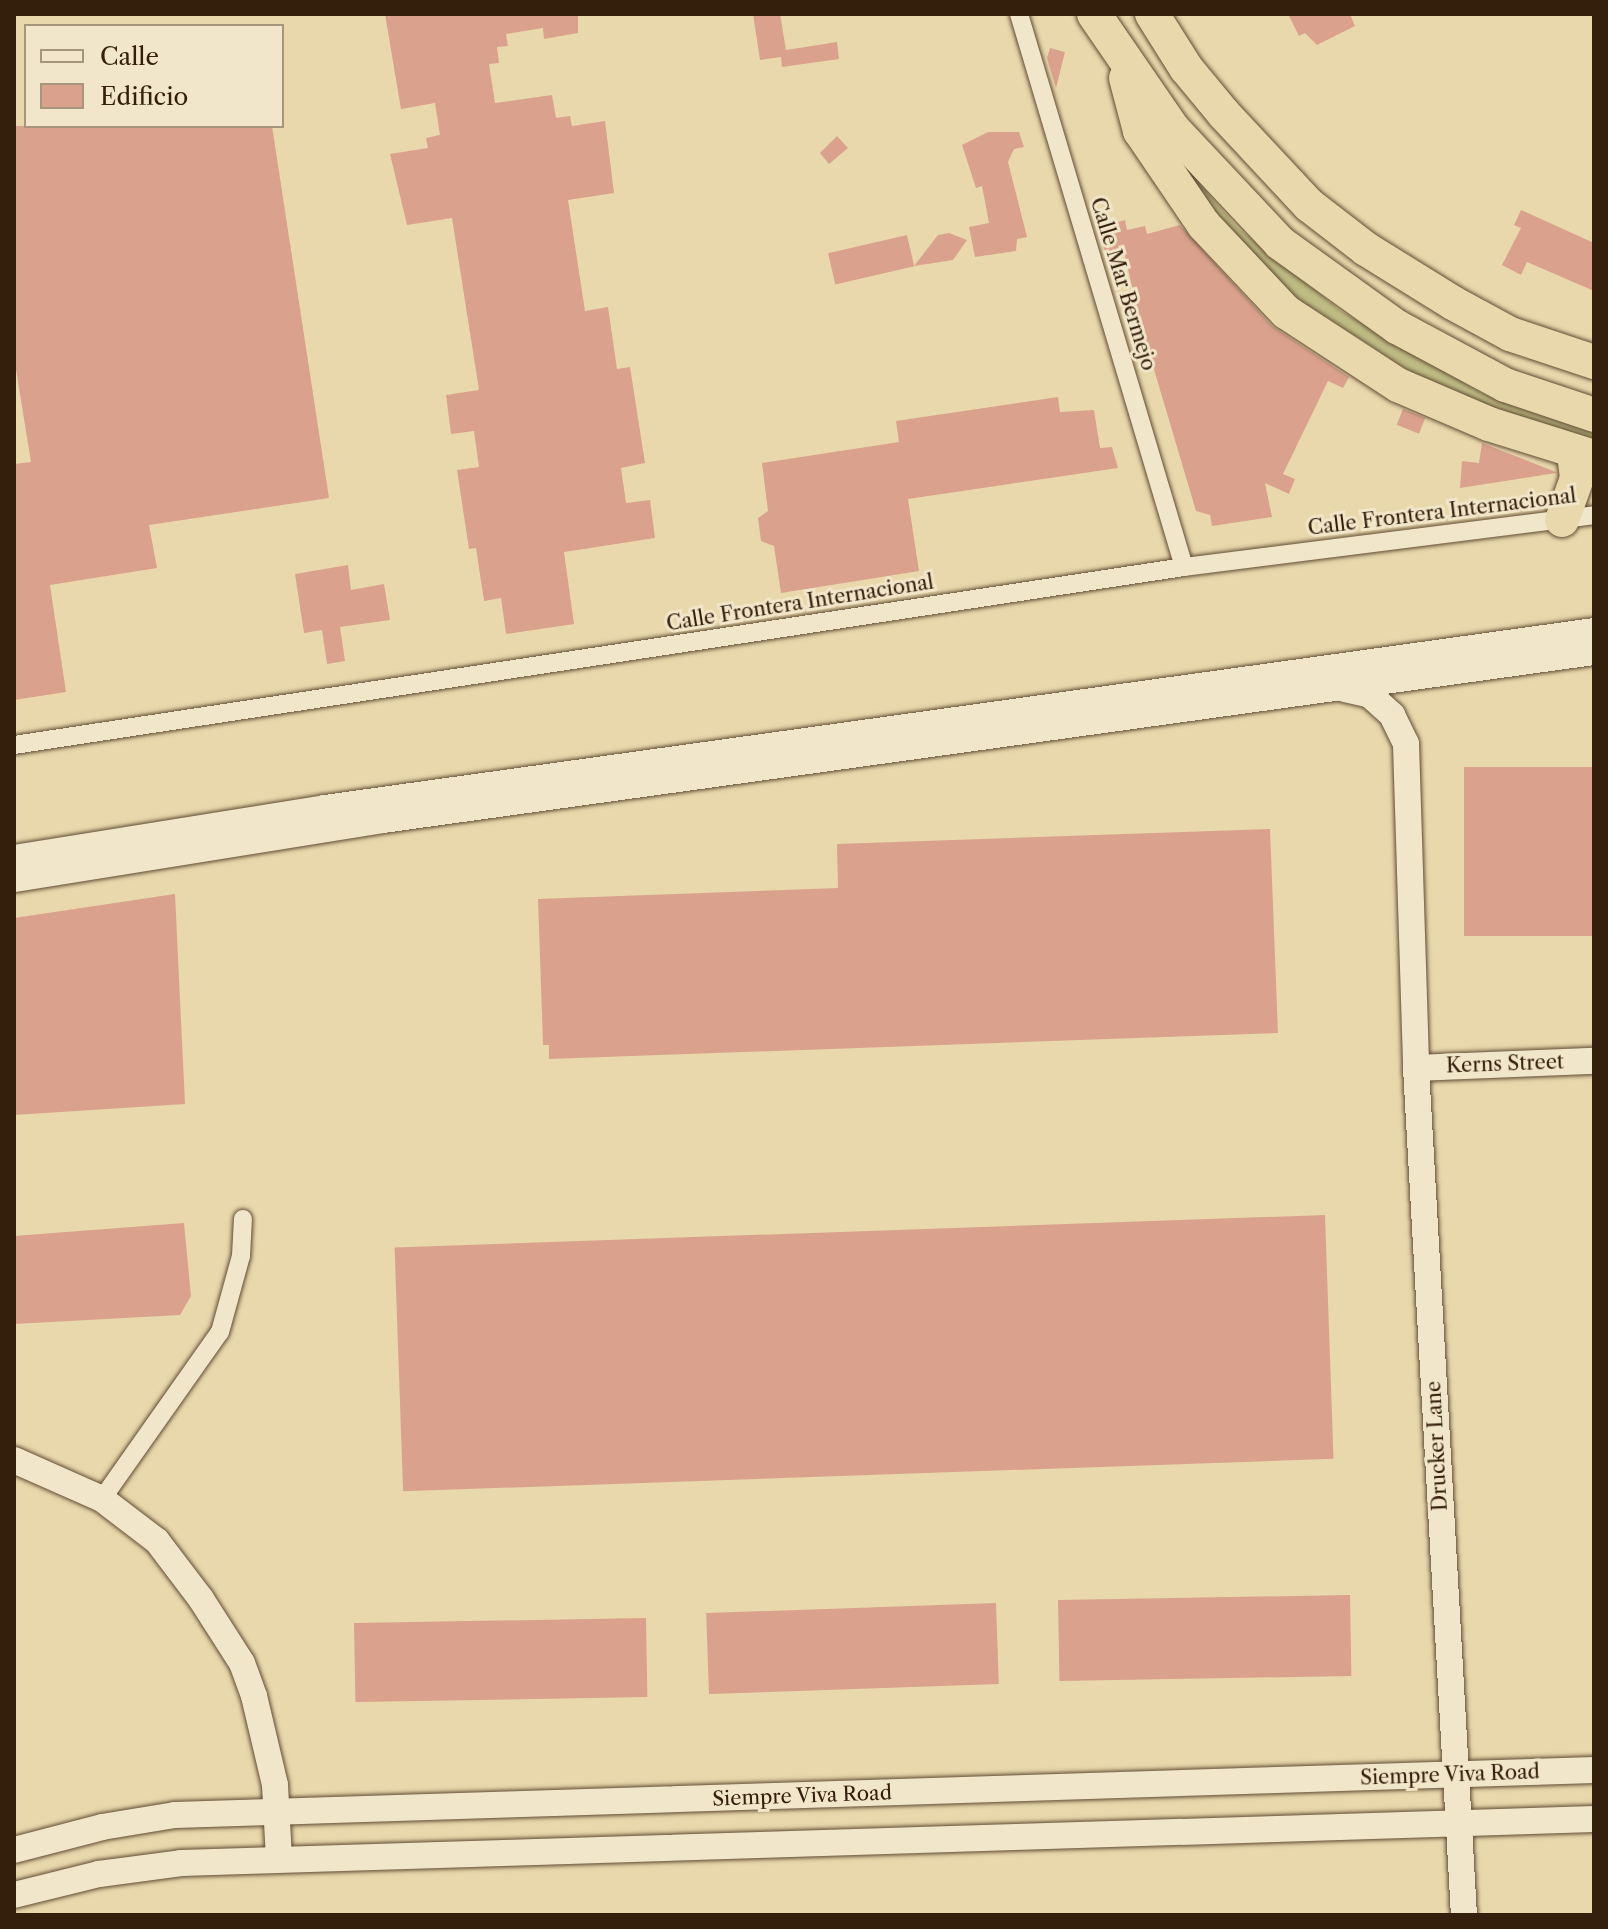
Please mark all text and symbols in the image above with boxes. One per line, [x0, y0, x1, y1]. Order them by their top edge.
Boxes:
legend [24, 24, 284, 128]
text: Calle [100, 42, 159, 71]
text: Edificio [100, 82, 188, 111]
street label: Calle Mar Bermejo [1085, 194, 1161, 374]
street label: Calle Frontera Internacional [1306, 484, 1578, 540]
street label: Calle Frontera Internacional [665, 570, 935, 636]
street label: Kerns Street [1446, 1050, 1564, 1078]
street label: Drucker Lane [1422, 1380, 1452, 1512]
street label: Siempre Viva Road [1359, 1760, 1541, 1790]
street label: Siempre Viva Road [711, 1781, 893, 1811]

